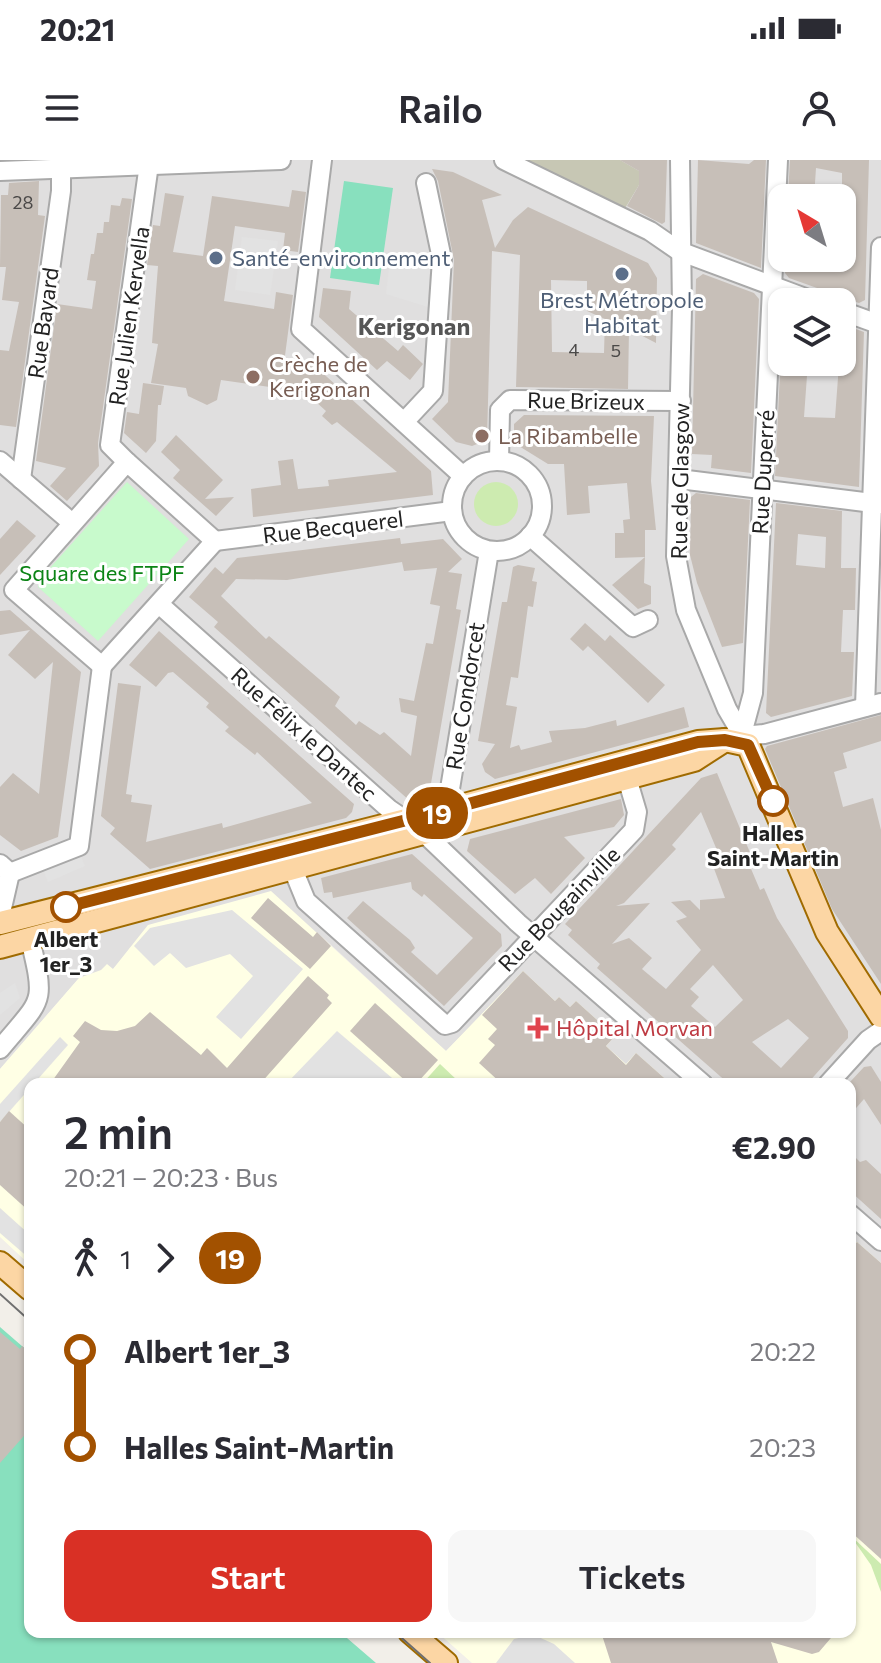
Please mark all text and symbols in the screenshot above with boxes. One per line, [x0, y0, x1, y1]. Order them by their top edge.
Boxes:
text: 20:21 [40, 10, 115, 47]
icon: menu [40, 86, 84, 130]
text: Railo [398, 86, 483, 130]
icon: person [797, 86, 841, 130]
north arrow [768, 184, 856, 272]
map controls [768, 184, 856, 376]
house number: 28 [13, 191, 34, 213]
street label: Rue Julien Kervella [103, 225, 154, 407]
place label: Santé-environnement [232, 244, 450, 271]
marker: Santé-environnement [207, 249, 225, 267]
marker: Brest Métropole Habitat [613, 265, 631, 283]
street label: Rue Bayard [21, 266, 64, 380]
place label: Brest Métropole Habitat [540, 286, 704, 338]
button: layers [768, 288, 856, 376]
district label: Kerigonan [358, 311, 470, 340]
house number: 4 [569, 338, 580, 360]
house number: 5 [611, 339, 621, 361]
place label: Crèche de Kerigonan [269, 350, 371, 402]
marker: Crèche de Kerigonan [244, 368, 262, 386]
street label: Rue Brizeux [527, 386, 645, 415]
street label: Rue de Glasgow [665, 402, 694, 559]
street label: Rue Duperré [746, 409, 779, 535]
place label: La Ribambelle [498, 422, 638, 449]
marker: La Ribambelle [473, 427, 491, 445]
street label: Rue Becquerel [261, 504, 405, 549]
park label: Square des FTPF [19, 559, 185, 586]
street label: Rue Condorcet [440, 620, 490, 772]
street label: Rue Félix le Dantec [226, 661, 383, 806]
marker: Halles Saint-Martin [758, 786, 788, 816]
line badge: 19 [401, 787, 473, 839]
text: 19 [422, 796, 452, 830]
place label: Halles Saint-Martin [707, 819, 839, 871]
street label: Rue Bougainville [492, 841, 625, 977]
marker: Albert 1er_3 [51, 892, 81, 922]
place label: Albert 1er_3 [34, 925, 98, 977]
place label: Hôpital Morvan [556, 1014, 713, 1041]
marker: Hôpital Morvan [527, 1017, 549, 1039]
text: 2 min [64, 1104, 173, 1158]
text: €2.90 [732, 1128, 816, 1165]
text: 20:21 – 20:23 · Bus [64, 1161, 278, 1192]
icon: walk [64, 1236, 108, 1280]
icon: forward [143, 1236, 187, 1280]
text: 19 [215, 1241, 245, 1275]
text: 1 [120, 1243, 131, 1274]
text: Albert 1er_3 [124, 1332, 290, 1369]
text: 20:22 [750, 1335, 816, 1366]
text: Halles Saint-Martin [124, 1428, 394, 1465]
text: 20:23 [749, 1431, 816, 1462]
button: Start [64, 1530, 432, 1622]
button: Tickets [448, 1530, 816, 1622]

